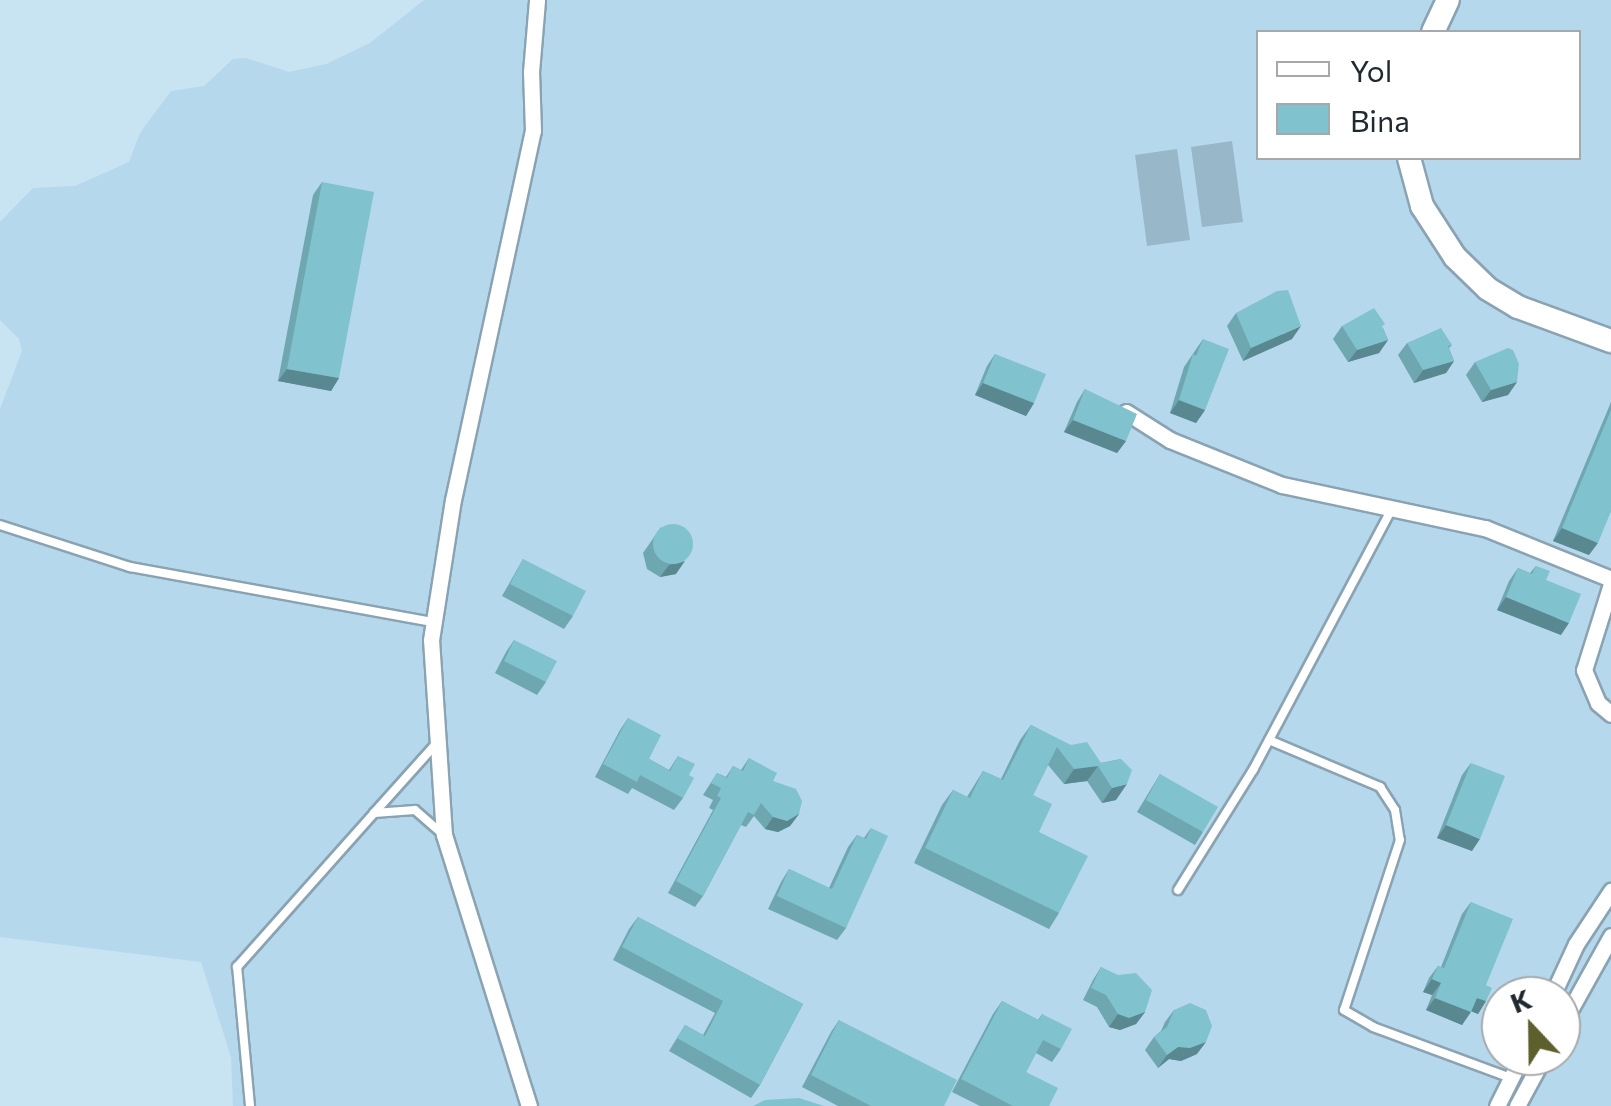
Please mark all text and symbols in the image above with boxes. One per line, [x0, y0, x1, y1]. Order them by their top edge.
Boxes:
legend [1256, 30, 1581, 160]
text: Yol [1350, 51, 1392, 88]
text: Bina [1350, 101, 1410, 138]
north arrow [1481, 976, 1581, 1076]
text: K [1505, 981, 1536, 1019]

